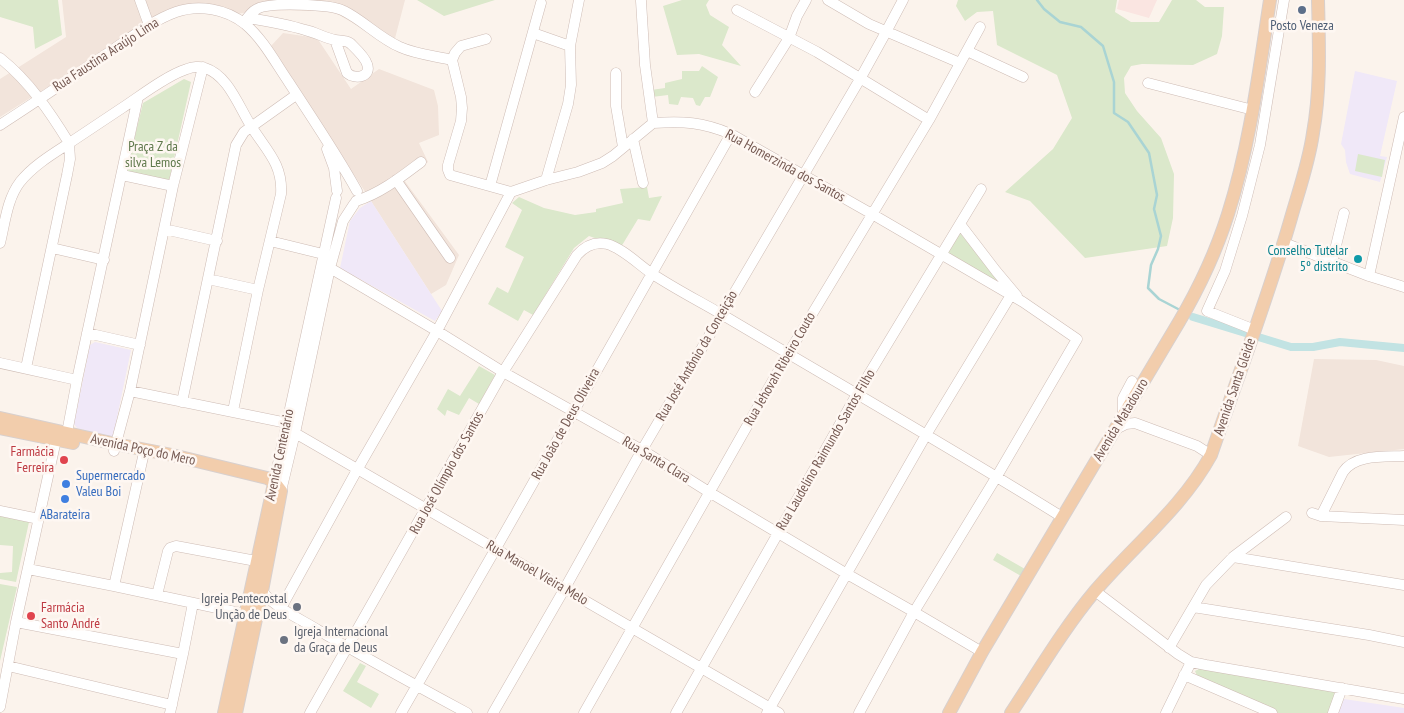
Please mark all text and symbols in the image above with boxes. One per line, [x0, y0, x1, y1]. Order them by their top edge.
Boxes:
marker: Posto Veneza [1296, 4, 1308, 16]
street label: Rua Faustina Araújo Lima [50, 14, 162, 96]
place label: Posto Veneza [1270, 18, 1334, 34]
street label: Rua Homerzinda dos Santos [722, 126, 848, 206]
park label: Praça Z da silva Lemos [125, 139, 181, 172]
place label: Conselho Tutelar 5º distrito [1267, 243, 1348, 276]
marker: Conselho Tutelar 5º distrito [1352, 253, 1364, 265]
street label: Rua José Antônio da Conceição [653, 288, 741, 424]
street label: Rua Jehovah Ribeiro Couto [741, 309, 819, 429]
street label: Avenida Santa Gleide [1210, 336, 1260, 438]
street label: Rua João de Deus Oliveira [528, 365, 604, 483]
street label: Rua Laudelino Raimundo Santos Filho [773, 366, 879, 534]
street label: Avenida Matadouro [1090, 376, 1152, 464]
street label: Avenida Centenário [262, 408, 298, 502]
street label: Rua José Olímpio dos Santos [406, 409, 488, 537]
street label: Avenida Poço do Mero [89, 431, 197, 469]
street label: Rua Santa Clara [619, 433, 693, 487]
place label: Farmácia Ferreira [10, 444, 54, 477]
marker: Farmácia Ferreira [58, 454, 70, 466]
place label: Supermercado Valeu Boi [76, 468, 145, 501]
marker: Supermercado Valeu Boi [60, 478, 72, 490]
marker: ABarateira [59, 493, 71, 505]
place label: ABarateira [40, 507, 90, 523]
street label: Rua Manoel Vieira Melo [483, 537, 591, 609]
place label: Igreja Pentecostal Unção de Deus [201, 591, 287, 624]
place label: Farmácia Santo André [41, 600, 100, 632]
marker: Igreja Pentecostal Unção de Deus [291, 601, 303, 613]
marker: Farmácia Santo André [25, 610, 37, 622]
place label: Igreja Internacional da Graça de Deus [294, 624, 388, 656]
marker: Igreja Internacional da Graça de Deus [278, 634, 290, 646]

